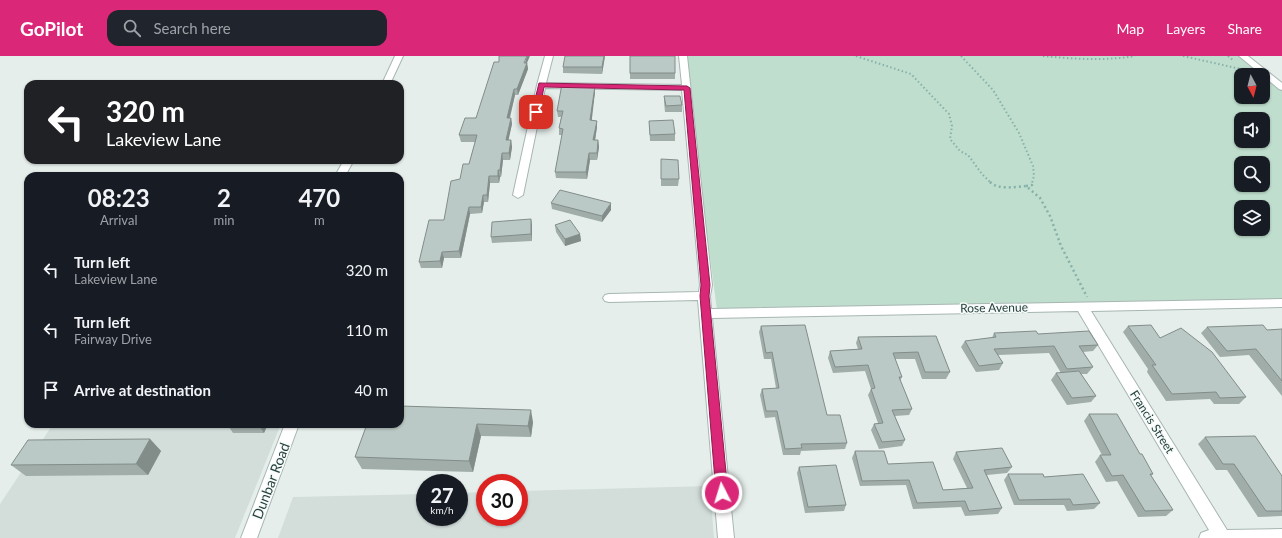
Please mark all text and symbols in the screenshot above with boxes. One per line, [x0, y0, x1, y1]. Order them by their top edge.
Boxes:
search box [107, 10, 387, 46]
text: GoPilot [20, 17, 83, 40]
icon: search [121, 17, 143, 39]
text: Search here [153, 19, 231, 37]
text: Map [1116, 20, 1144, 37]
text: Layers [1166, 20, 1206, 37]
text: Share [1228, 20, 1262, 37]
north arrow [1234, 68, 1270, 104]
map controls [1234, 68, 1270, 236]
text: 320 m [106, 94, 185, 128]
pin [519, 95, 553, 129]
icon: left [40, 96, 92, 148]
icon: arrive [525, 101, 547, 123]
button: sound [1234, 112, 1270, 148]
text: Lakeview Lane [106, 128, 221, 150]
button: search [1234, 156, 1270, 192]
text: 08:23 [88, 183, 150, 212]
text: 2 [217, 183, 231, 212]
text: 470 [298, 183, 340, 212]
button: layers [1234, 200, 1270, 236]
text: Arrival [100, 212, 137, 228]
text: min [214, 212, 235, 228]
text: m [314, 212, 325, 228]
text: Turn left [74, 253, 130, 271]
icon: left [40, 259, 62, 281]
text: 320 m [346, 261, 388, 279]
text: Lakeview Lane [74, 271, 157, 287]
street label: Rose Avenue [960, 299, 1028, 316]
text: Turn left [74, 313, 130, 331]
icon: left [40, 319, 62, 341]
text: 110 m [346, 321, 388, 339]
text: Fairway Drive [74, 331, 152, 347]
icon: arrive [40, 379, 62, 401]
text: Arrive at destination [74, 381, 211, 399]
text: 40 m [354, 381, 388, 399]
street label: Francis Street [1127, 387, 1178, 457]
street label: Dunbar Road [248, 440, 293, 521]
position arrow [701, 472, 743, 514]
speed limit sign: 30 [476, 474, 528, 526]
text: 27 [430, 483, 454, 507]
text: km/h [430, 504, 454, 516]

